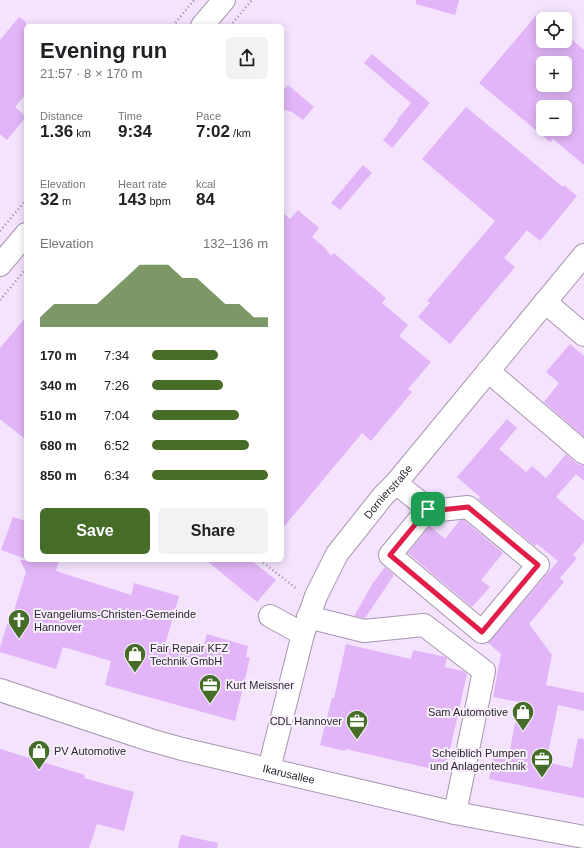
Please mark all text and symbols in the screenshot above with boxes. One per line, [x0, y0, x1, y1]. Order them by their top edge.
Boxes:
map controls [536, 12, 572, 136]
button: locate [536, 12, 572, 48]
button: share [226, 37, 268, 79]
text: Evening run [40, 38, 167, 63]
button: + [536, 56, 572, 92]
text: 21:57 · 8 × 170 m [40, 66, 142, 81]
button: − [536, 100, 572, 136]
text: Distance [40, 110, 83, 122]
text: Time [118, 110, 142, 122]
text: Pace [196, 110, 221, 122]
text: 1.36 [40, 122, 73, 141]
text: 9:34 [118, 122, 152, 141]
text: 7:02 [196, 122, 230, 141]
text: km [73, 127, 91, 139]
text: /km [230, 127, 251, 139]
text: Elevation [40, 178, 85, 190]
text: Heart rate [118, 178, 167, 190]
text: kcal [196, 178, 216, 190]
text: 32 [40, 190, 59, 209]
text: 143 [118, 190, 146, 209]
text: 84 [196, 190, 215, 209]
text: m [59, 195, 71, 207]
text: bpm [146, 195, 171, 207]
text: Elevation [40, 236, 93, 251]
text: 132–136 m [203, 236, 268, 251]
text: 170 m [40, 348, 77, 363]
text: 7:34 [104, 348, 129, 363]
text: 340 m [40, 378, 77, 393]
text: 7:26 [104, 378, 129, 393]
text: 510 m [40, 408, 77, 423]
text: 7:04 [104, 408, 129, 423]
text: 680 m [40, 438, 77, 453]
text: 6:52 [104, 438, 129, 453]
street label: Dornierstraße [362, 462, 415, 521]
text: 850 m [40, 468, 77, 483]
text: 6:34 [104, 468, 129, 483]
pin [411, 492, 445, 526]
icon: arrive [417, 498, 439, 520]
button: Save [40, 508, 150, 554]
button: Share [158, 508, 268, 554]
church icon: Evangeliums-Christen-Gemeinde Hannover [6, 607, 32, 640]
place label: Evangeliums-Christen-Gemeinde Hannover [34, 608, 196, 633]
shop icon: Fair Repair KFZ Technik GmbH [122, 641, 148, 674]
place label: Fair Repair KFZ Technik GmbH [150, 642, 229, 667]
office icon: Kurt Meissner [197, 672, 223, 705]
place label: Kurt Meissner [226, 679, 294, 691]
shop icon: Sam Automotive [510, 699, 536, 732]
place label: Sam Automotive [428, 706, 508, 718]
office icon: CDL Hannover [344, 708, 370, 741]
place label: CDL Hannover [270, 715, 342, 727]
shop icon: PV Automotive [26, 738, 52, 771]
place label: PV Automotive [54, 745, 126, 757]
office icon: Scheiblich Pumpen und Anlagentechnik [529, 746, 555, 779]
place label: Scheiblich Pumpen und Anlagentechnik [430, 747, 526, 772]
street label: Ikarusallee [261, 762, 316, 786]

